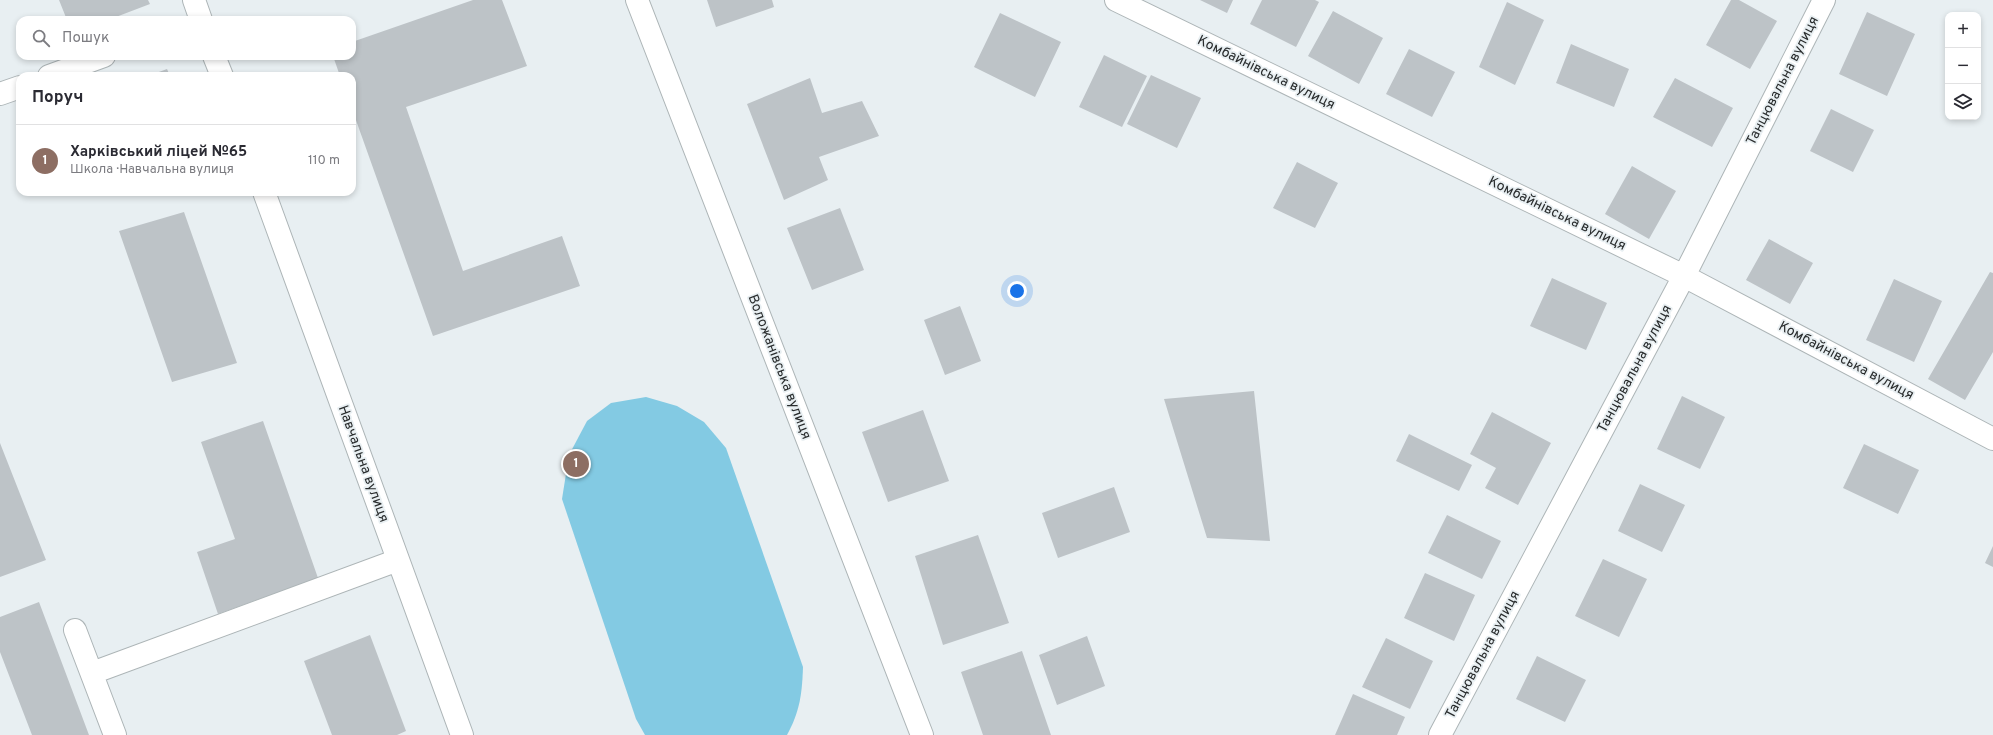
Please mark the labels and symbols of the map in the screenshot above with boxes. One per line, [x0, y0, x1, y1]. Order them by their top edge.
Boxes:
street label: Танцювальна вулиця [1743, 14, 1823, 148]
street label: Комбайнівська вулиця [1194, 32, 1338, 114]
street label: Комбайнівська вулиця [1485, 173, 1629, 255]
your location [1007, 281, 1027, 301]
street label: Воложанівська вулиця [744, 292, 814, 442]
street label: Танцювальна вулиця [1594, 302, 1676, 436]
street label: Комбайнівська вулиця [1775, 318, 1917, 404]
street label: Навчальна вулиця [334, 403, 392, 525]
pin: 1 [563, 449, 589, 479]
street label: Танцювальна вулиця [1442, 588, 1524, 722]

